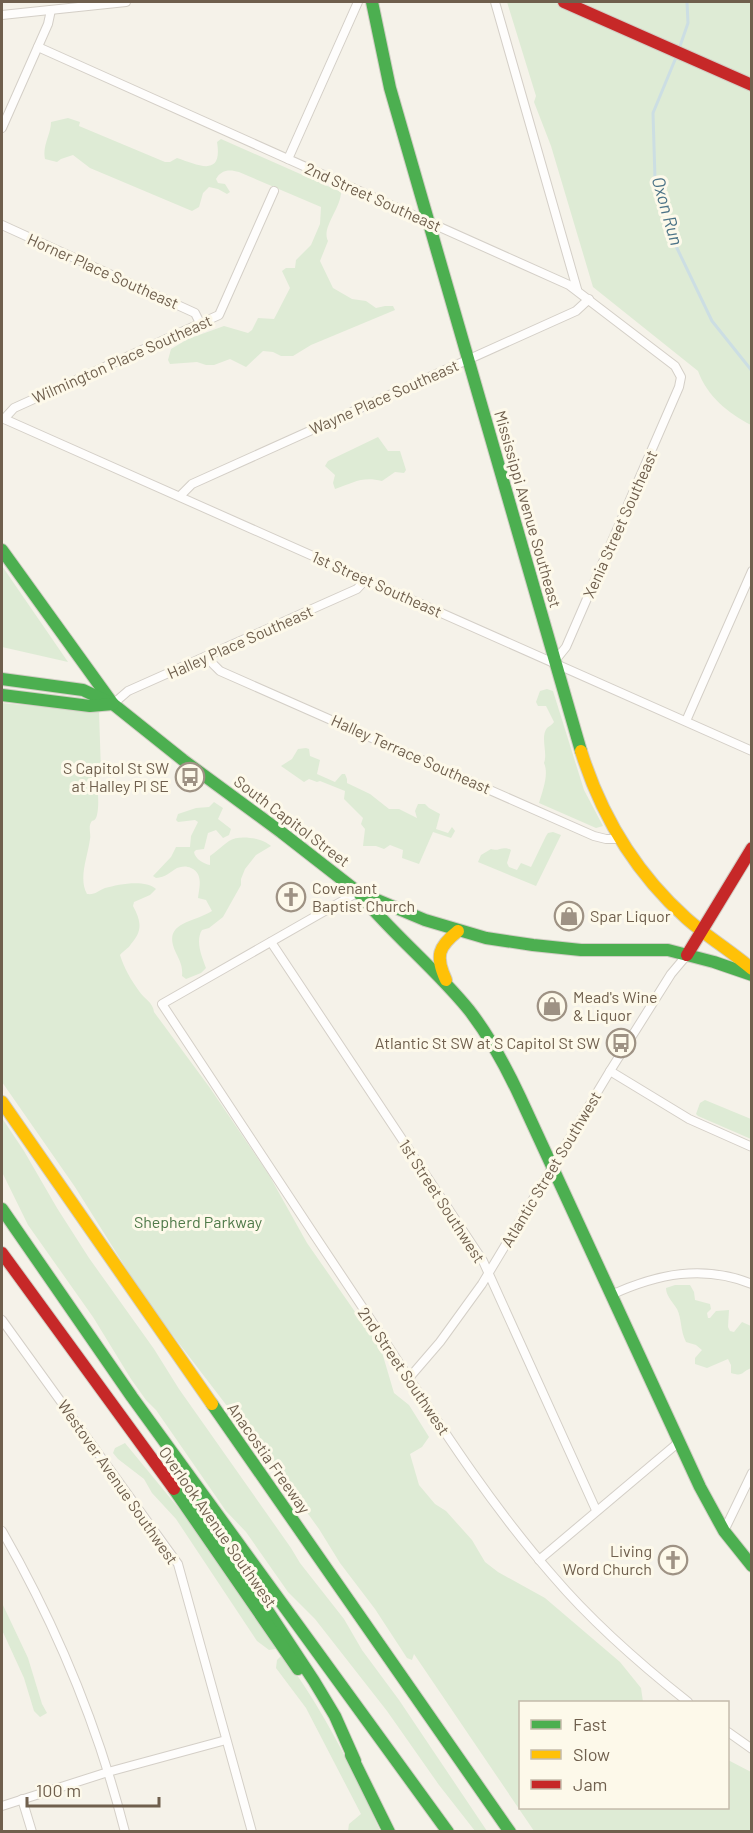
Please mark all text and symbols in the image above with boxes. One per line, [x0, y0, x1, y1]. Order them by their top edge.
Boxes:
street label: 2nd Street Southeast [302, 158, 444, 235]
water label: Oxon Run [648, 174, 688, 248]
street label: Horner Place Southeast [25, 229, 182, 312]
street label: Wilmington Place Southeast [29, 310, 215, 407]
street label: Wayne Place Southeast [306, 355, 461, 438]
street label: Mississippi Avenue Southeast [491, 408, 566, 610]
street label: Xenia Street Southeast [578, 447, 661, 601]
street label: 1st Street Southeast [309, 546, 445, 621]
street label: Halley Place Southeast [164, 601, 316, 682]
street label: Halley Terrace Southeast [329, 710, 494, 797]
place label: S Capitol St SW at Halley Pl SE [63, 758, 169, 795]
bus stop icon: S Capitol St SW at Halley Pl SE [174, 761, 206, 793]
street label: South Capitol Street [231, 771, 354, 870]
place label: Covenant Baptist Church [312, 878, 415, 915]
church icon: Covenant Baptist Church [275, 881, 307, 913]
shop icon: Spar Liquor [553, 900, 585, 932]
place label: Spar Liquor [590, 906, 671, 925]
place label: Mead's Wine & Liquor [573, 987, 658, 1024]
shop icon: Mead's Wine & Liquor [536, 990, 568, 1022]
bus stop icon: Atlantic St SW at S Capitol St SW [605, 1027, 637, 1059]
place label: Atlantic St SW at S Capitol St SW [375, 1033, 600, 1052]
street label: Atlantic Street Southwest [497, 1087, 605, 1250]
street label: 1st Street Southwest [395, 1135, 489, 1266]
park label: Shepherd Parkway [134, 1212, 263, 1231]
street label: 2nd Street Southwest [355, 1303, 454, 1438]
street label: Westover Avenue Southwest [54, 1396, 183, 1568]
street label: Anacostia Freeway [224, 1399, 315, 1517]
street label: Overlook Avenue Southwest [156, 1443, 281, 1611]
place label: Living Word Church [563, 1541, 652, 1578]
church icon: Living Word Church [657, 1544, 689, 1576]
legend [519, 1701, 729, 1809]
text: Fast [573, 1713, 607, 1735]
text: Slow [573, 1743, 610, 1765]
scale bar [27, 1770, 159, 1808]
text: Jam [573, 1773, 607, 1795]
text: 100 m [36, 1779, 81, 1801]

